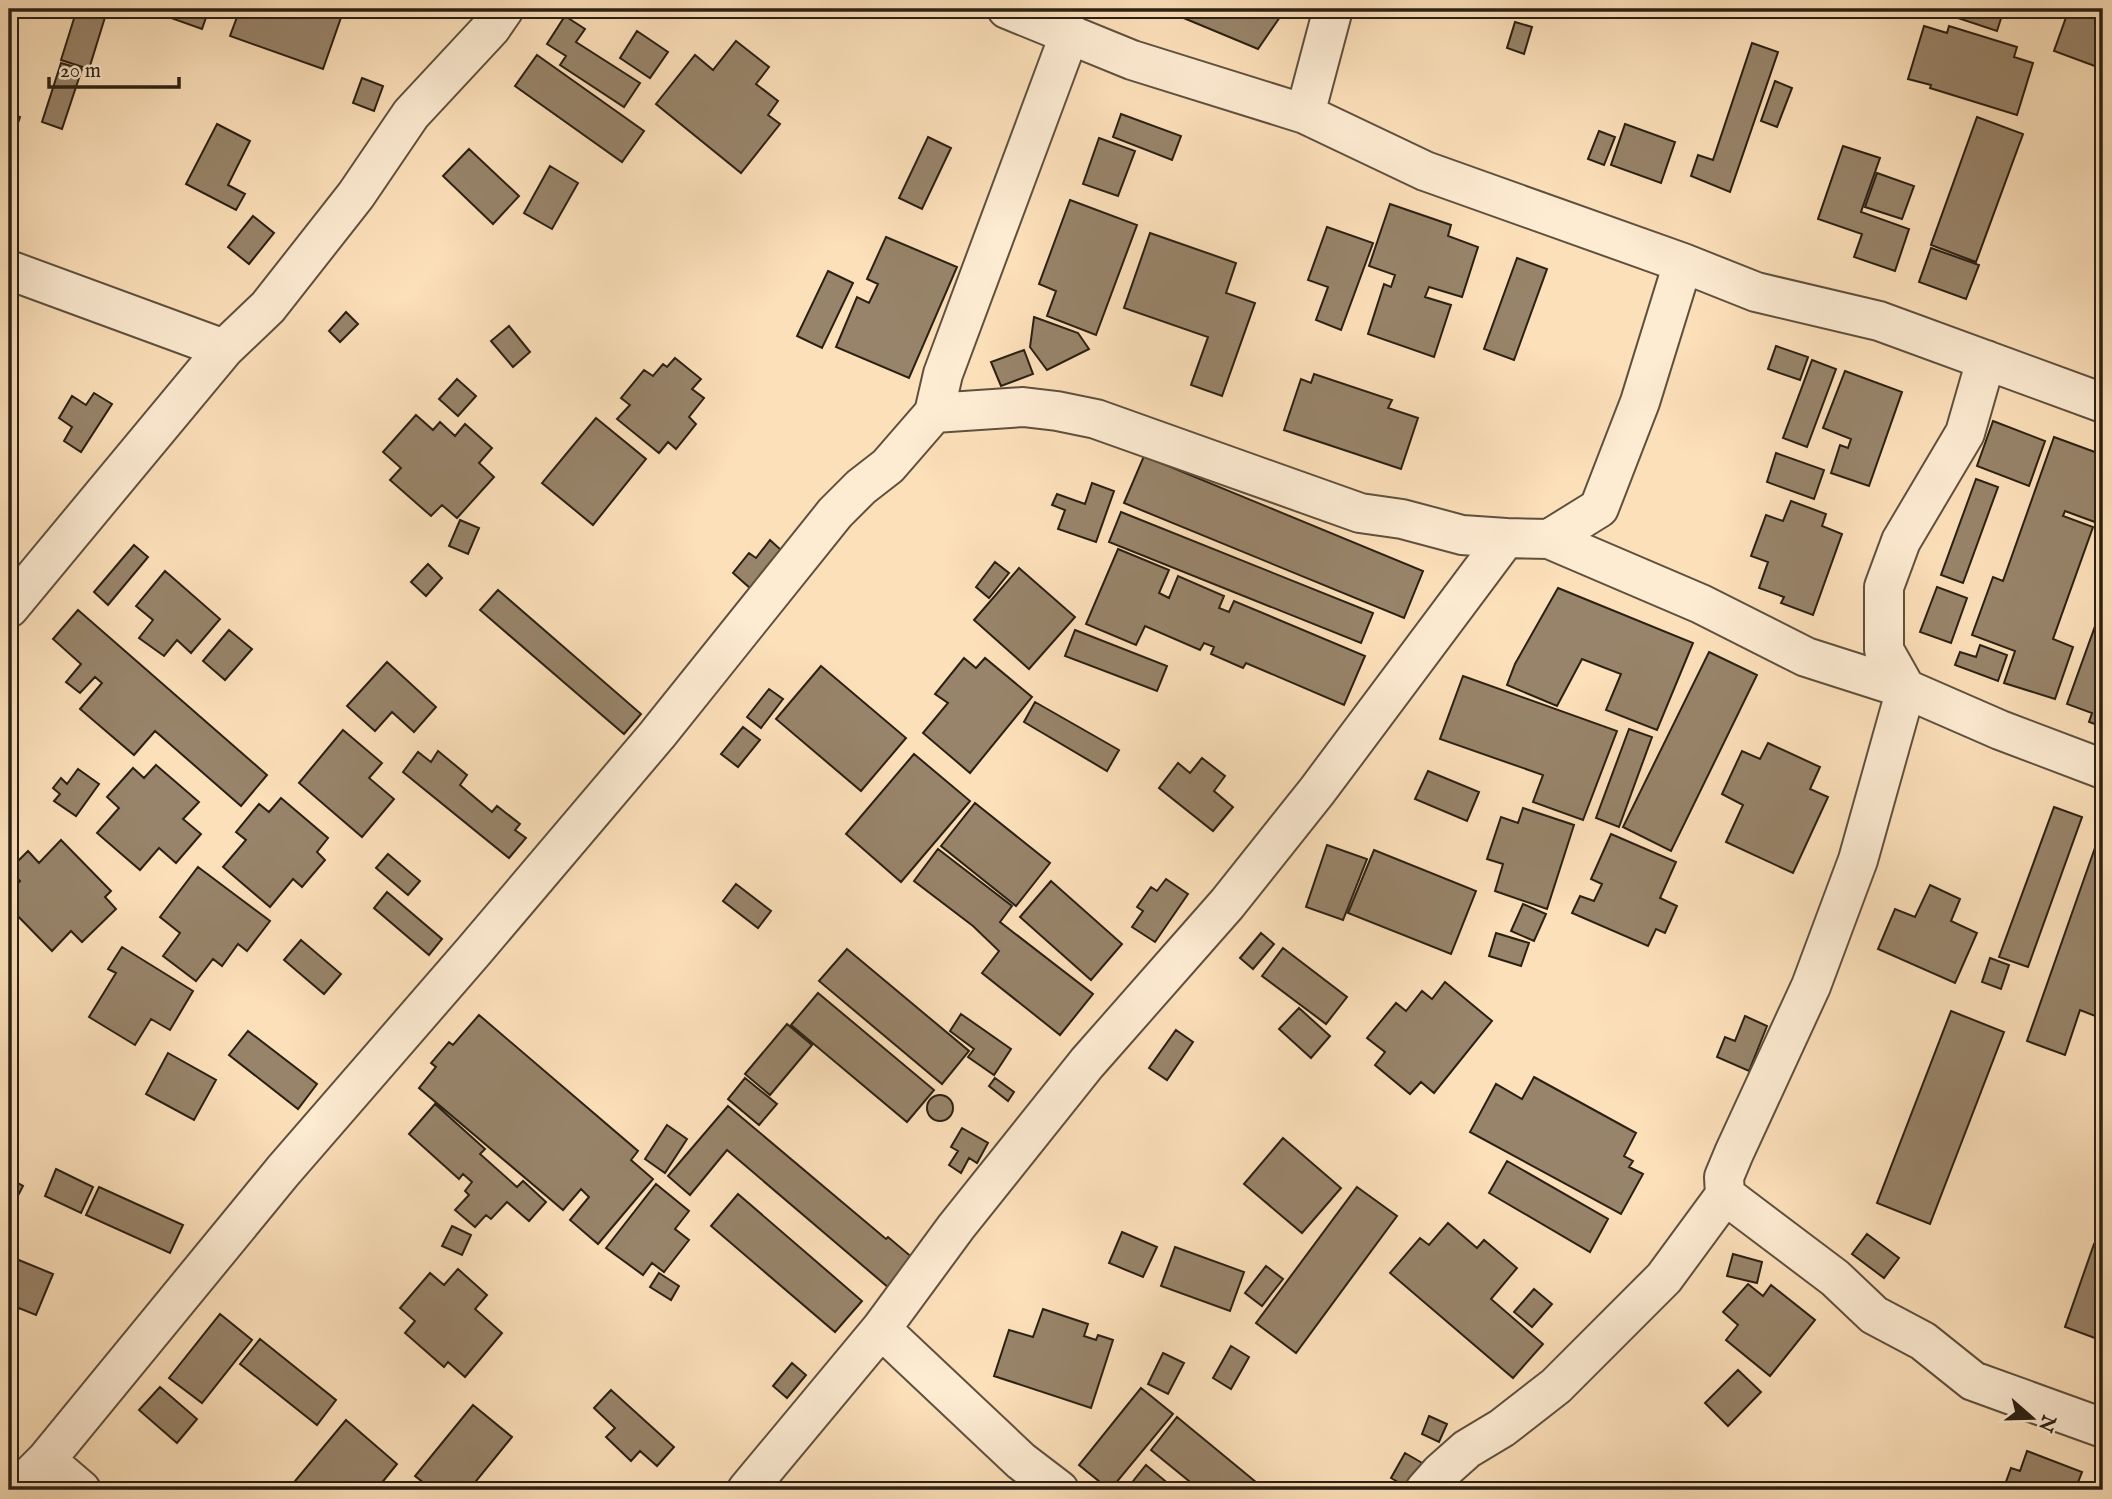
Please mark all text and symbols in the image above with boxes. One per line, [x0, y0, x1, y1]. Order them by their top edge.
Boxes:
scale bar [49, 46, 178, 90]
text: 20 m [60, 58, 101, 85]
north arrow [1996, 1384, 2066, 1454]
text: N [2032, 1410, 2061, 1435]

